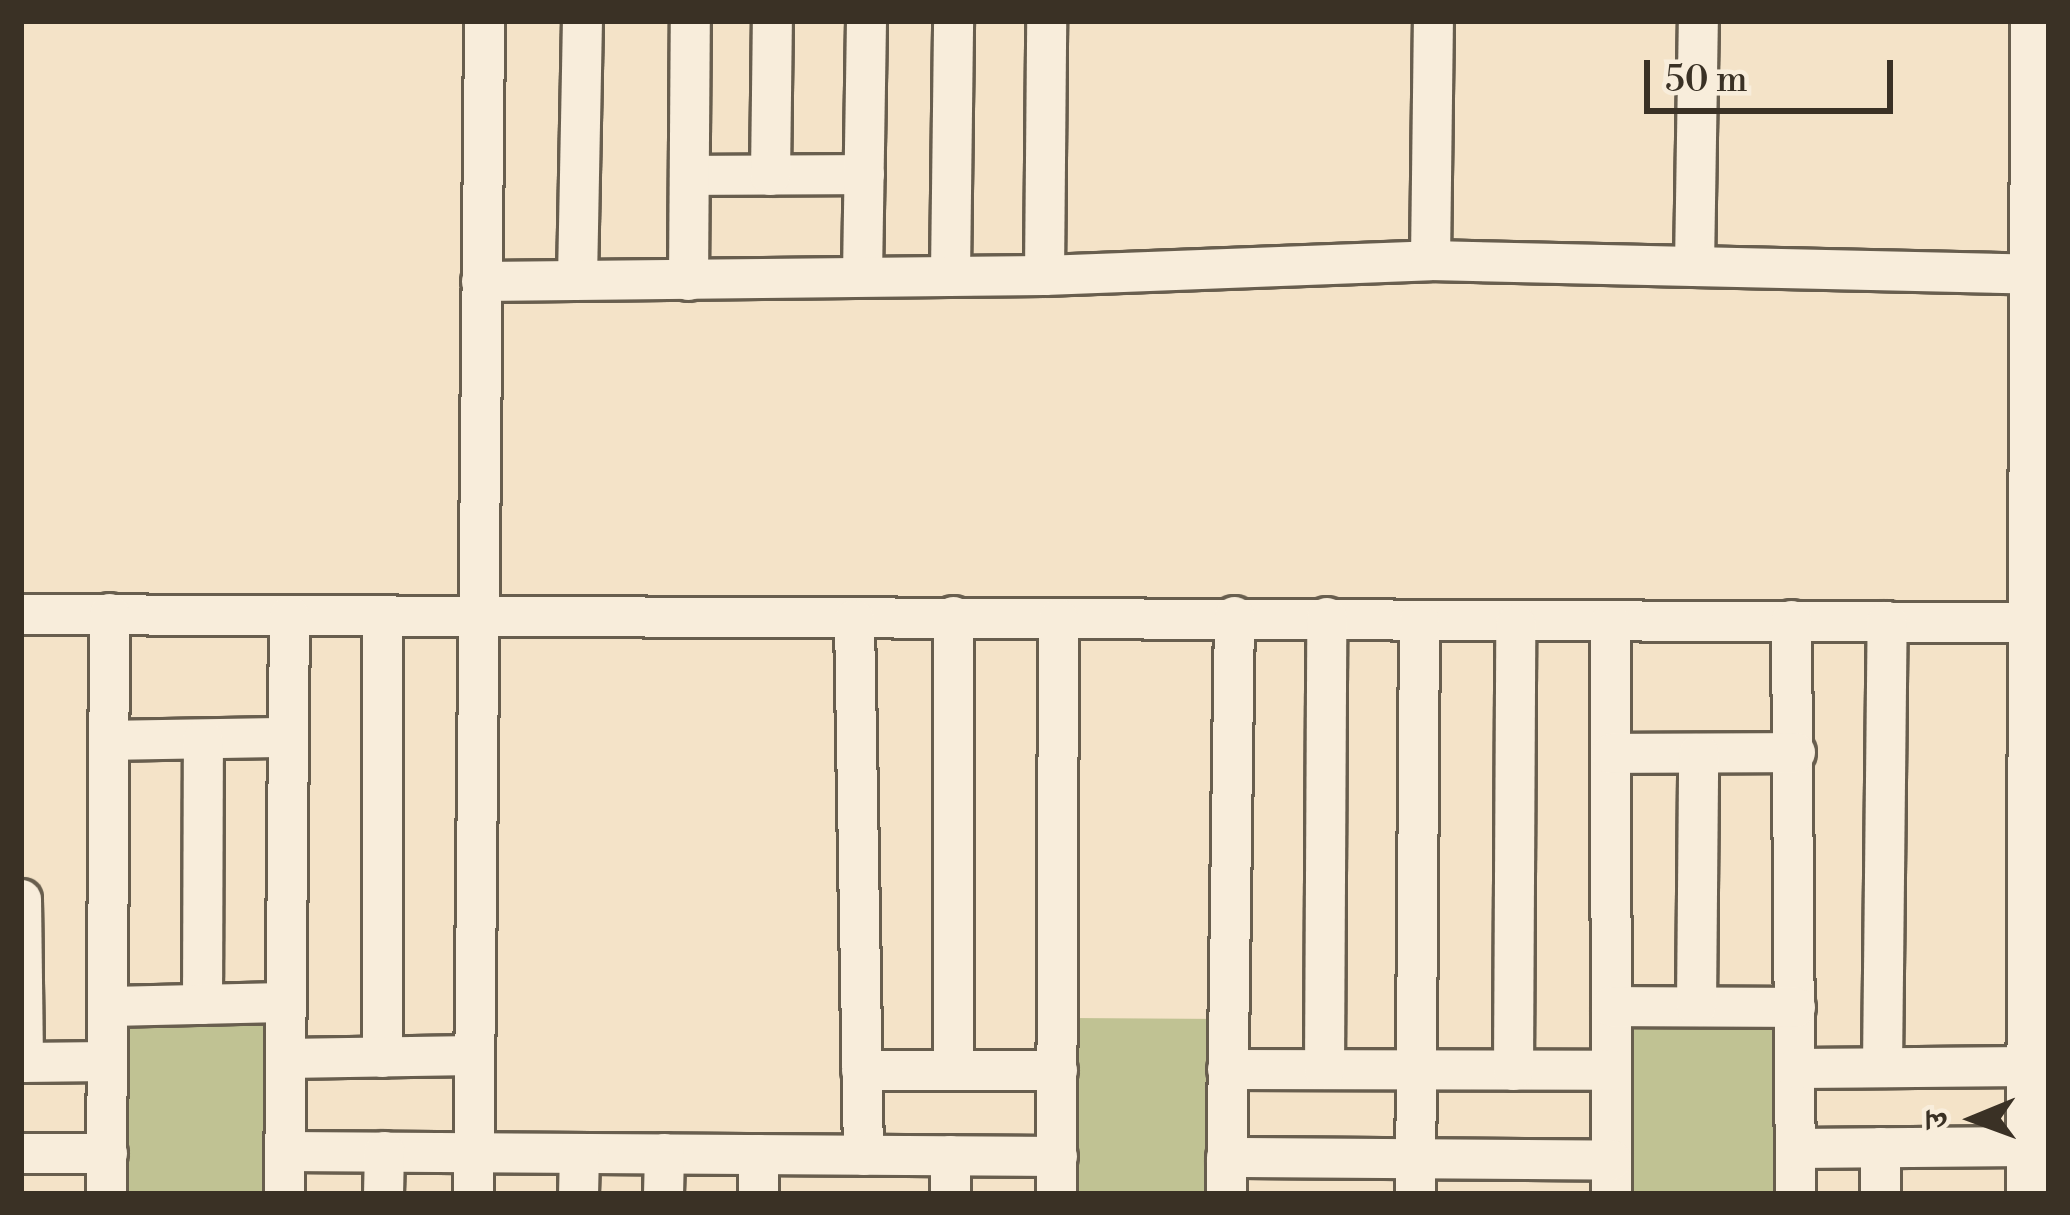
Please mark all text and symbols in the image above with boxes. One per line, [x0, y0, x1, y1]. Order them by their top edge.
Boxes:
scale bar [1650, 36, 1899, 110]
text: 50 m [1665, 58, 1748, 103]
north arrow [1914, 1059, 2034, 1179]
text: उ [1917, 1111, 1958, 1128]

